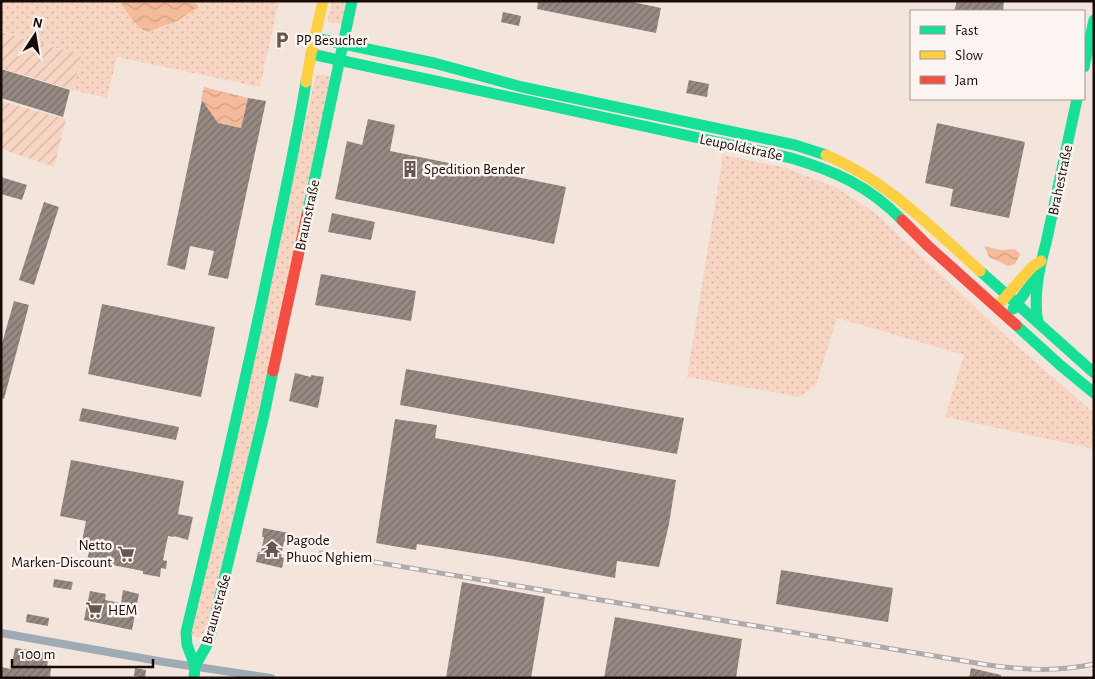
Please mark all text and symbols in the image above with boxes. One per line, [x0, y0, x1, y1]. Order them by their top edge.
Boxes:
north arrow [10, 10, 60, 60]
legend [910, 10, 1085, 100]
text: N [31, 15, 44, 31]
text: Fast [955, 23, 979, 38]
parking icon: PP Besucher [272, 30, 292, 50]
place label: PP Besucher [296, 33, 368, 48]
text: Slow [955, 48, 983, 63]
text: Jam [955, 73, 978, 88]
street label: Leupoldstraße [698, 131, 784, 164]
street label: Brahestraße [1046, 144, 1075, 217]
building icon: Spedition Bender [400, 159, 420, 179]
place label: Spedition Bender [424, 162, 525, 177]
street label: Braunstraße [293, 178, 322, 252]
place label: Pagode Phuoc Nghiem [286, 533, 372, 565]
place label: Netto Marken-Discount [11, 538, 112, 570]
temple icon: Pagode Phuoc Nghiem [262, 539, 282, 559]
supermarket icon: Netto Marken-Discount [116, 544, 136, 564]
street label: Braunstraße [199, 572, 234, 646]
supermarket icon: HEM [84, 600, 104, 620]
place label: HEM [108, 603, 137, 618]
scale bar [12, 636, 154, 668]
text: 100 m [20, 647, 55, 662]

